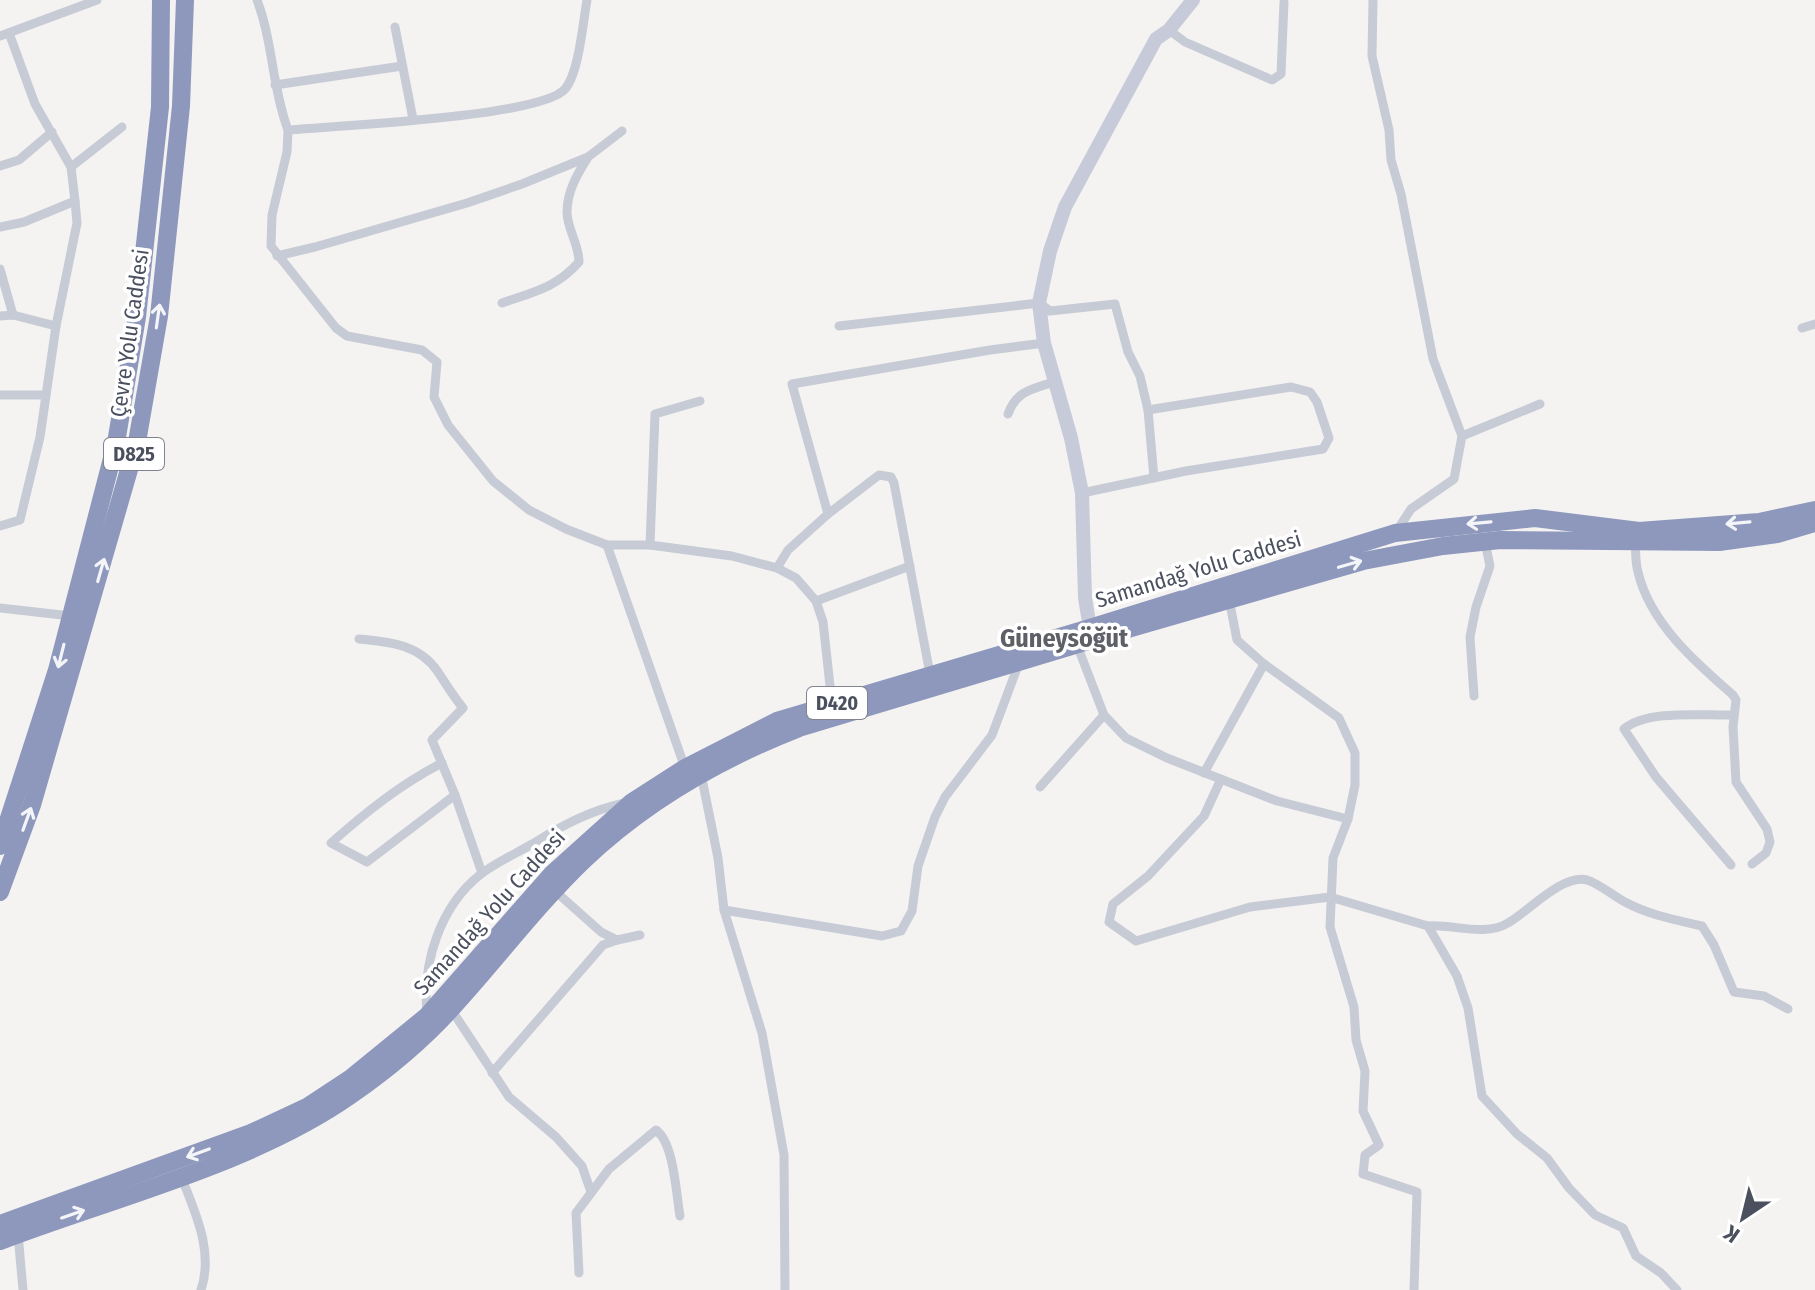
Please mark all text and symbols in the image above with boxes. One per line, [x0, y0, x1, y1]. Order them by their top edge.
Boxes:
street label: Çevre Yolu Caddesi [104, 247, 156, 419]
one-way arrow [151, 304, 166, 329]
road number: D825 [104, 438, 164, 470]
one-way arrow [1467, 515, 1493, 530]
one-way arrow [1725, 516, 1752, 531]
street label: Samandağ Yolu Caddesi [1092, 525, 1304, 614]
one-way arrow [1337, 556, 1363, 571]
one-way arrow [94, 557, 109, 583]
district label: Güneysöğüt [1000, 623, 1129, 654]
one-way arrow [52, 643, 67, 668]
road number: D420 [807, 687, 867, 719]
one-way arrow [21, 807, 35, 832]
street label: Samandağ Yolu Caddesi [408, 824, 571, 1001]
one-way arrow [186, 1147, 210, 1161]
north arrow [1703, 1178, 1783, 1258]
one-way arrow [61, 1206, 86, 1221]
text: K [1718, 1219, 1745, 1249]

